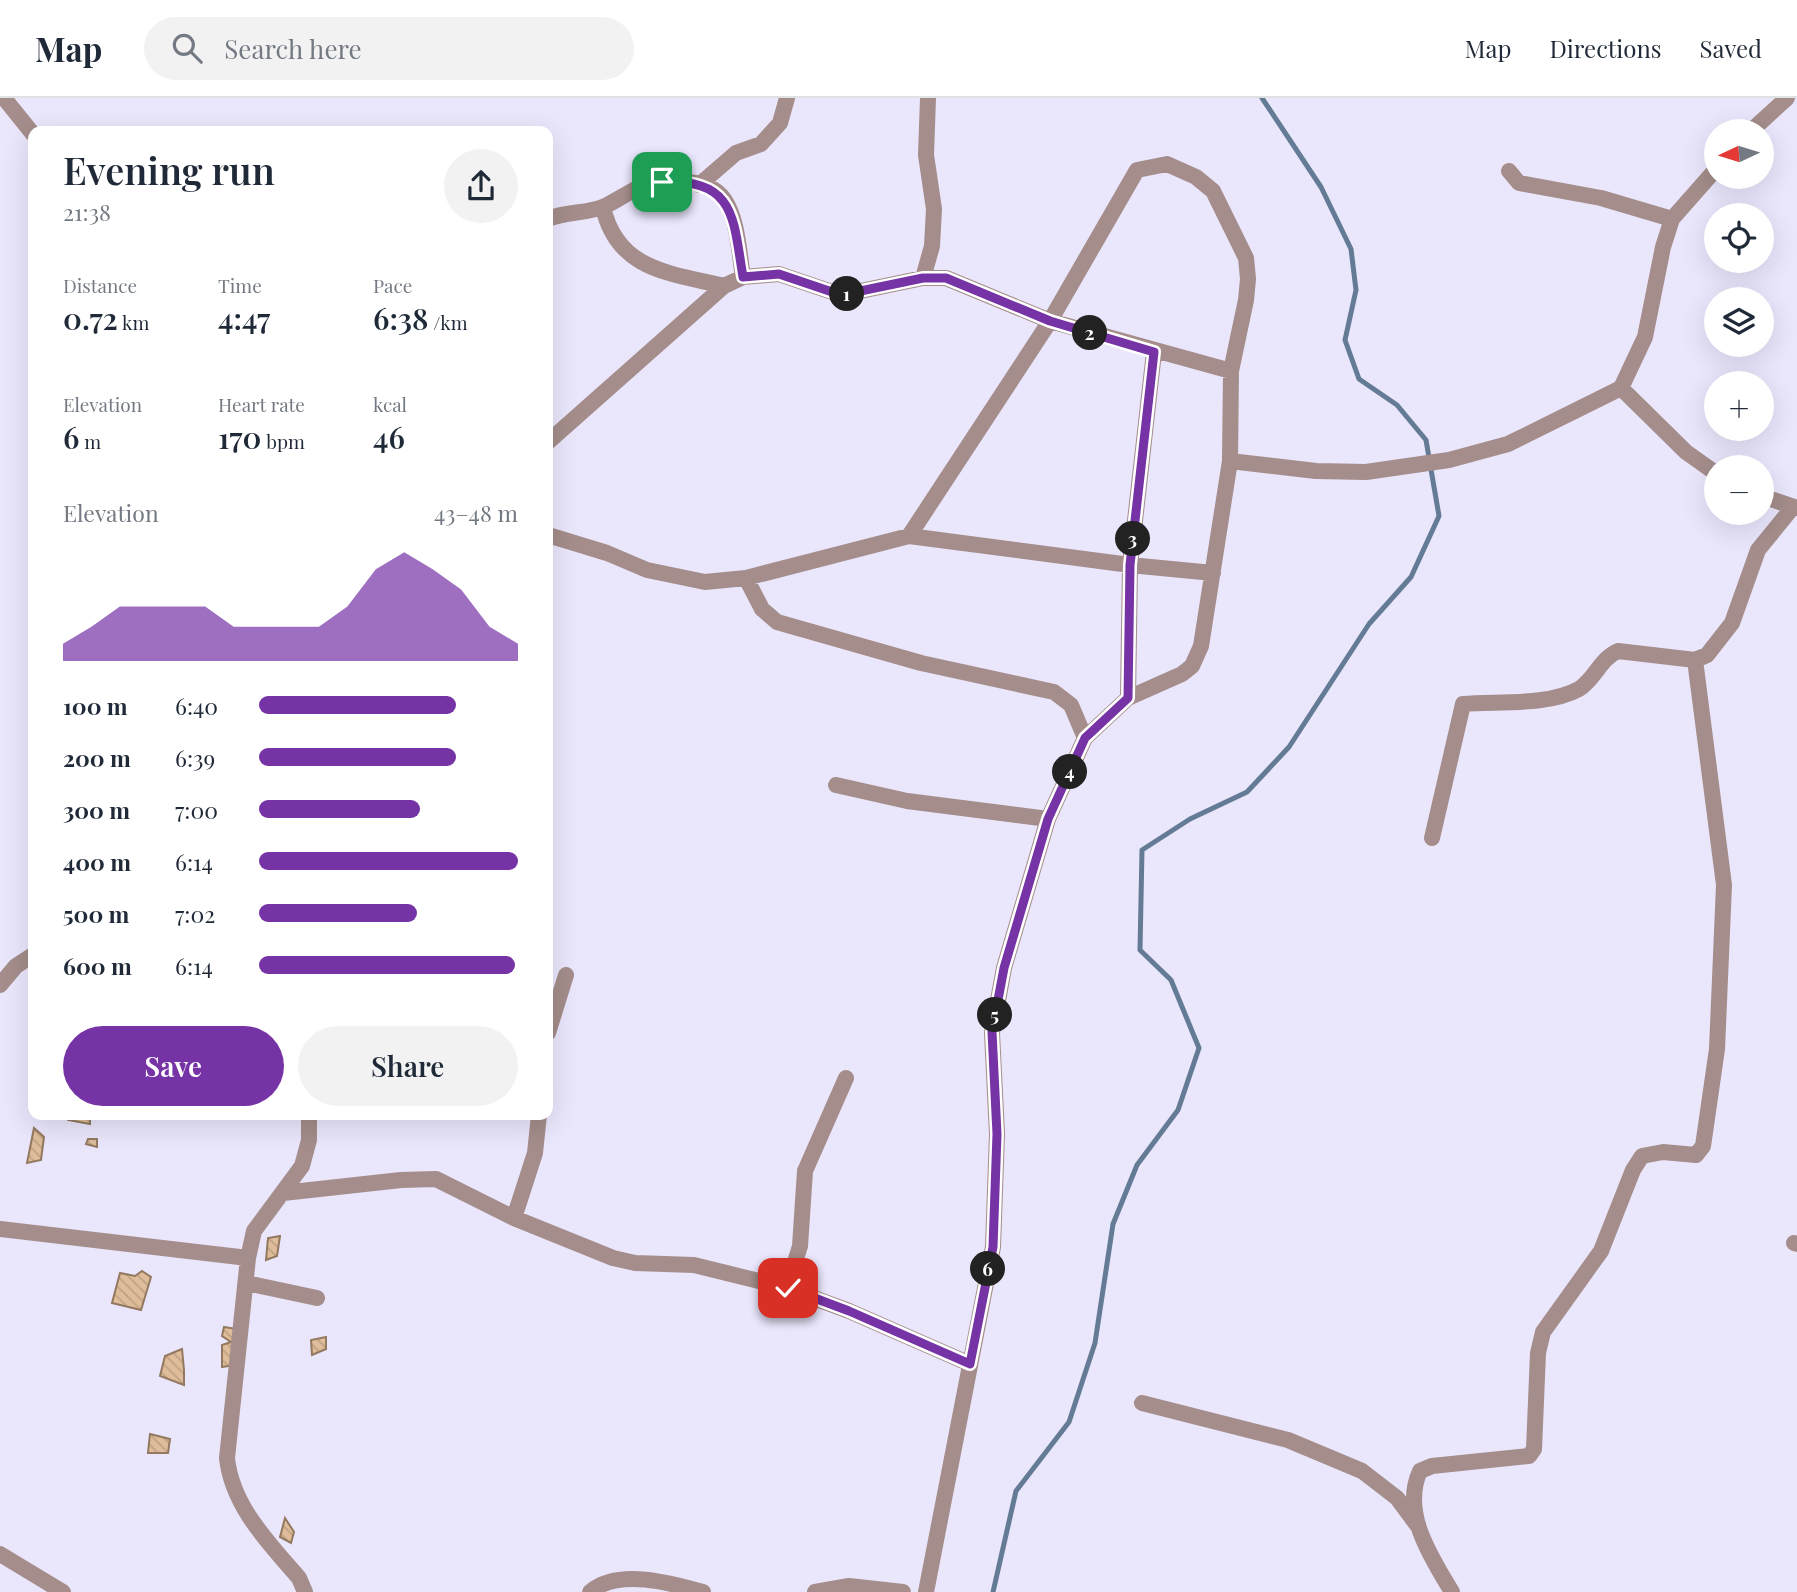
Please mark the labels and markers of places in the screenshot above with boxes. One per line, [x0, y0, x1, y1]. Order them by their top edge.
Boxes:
pin [632, 152, 692, 212]
pin: 1 [830, 276, 864, 312]
pin: 2 [1072, 316, 1108, 350]
pin: 3 [1116, 522, 1150, 556]
pin: 4 [1052, 754, 1088, 790]
pin: 5 [978, 998, 1012, 1032]
pin: 6 [970, 1252, 1006, 1286]
pin [758, 1258, 818, 1318]

